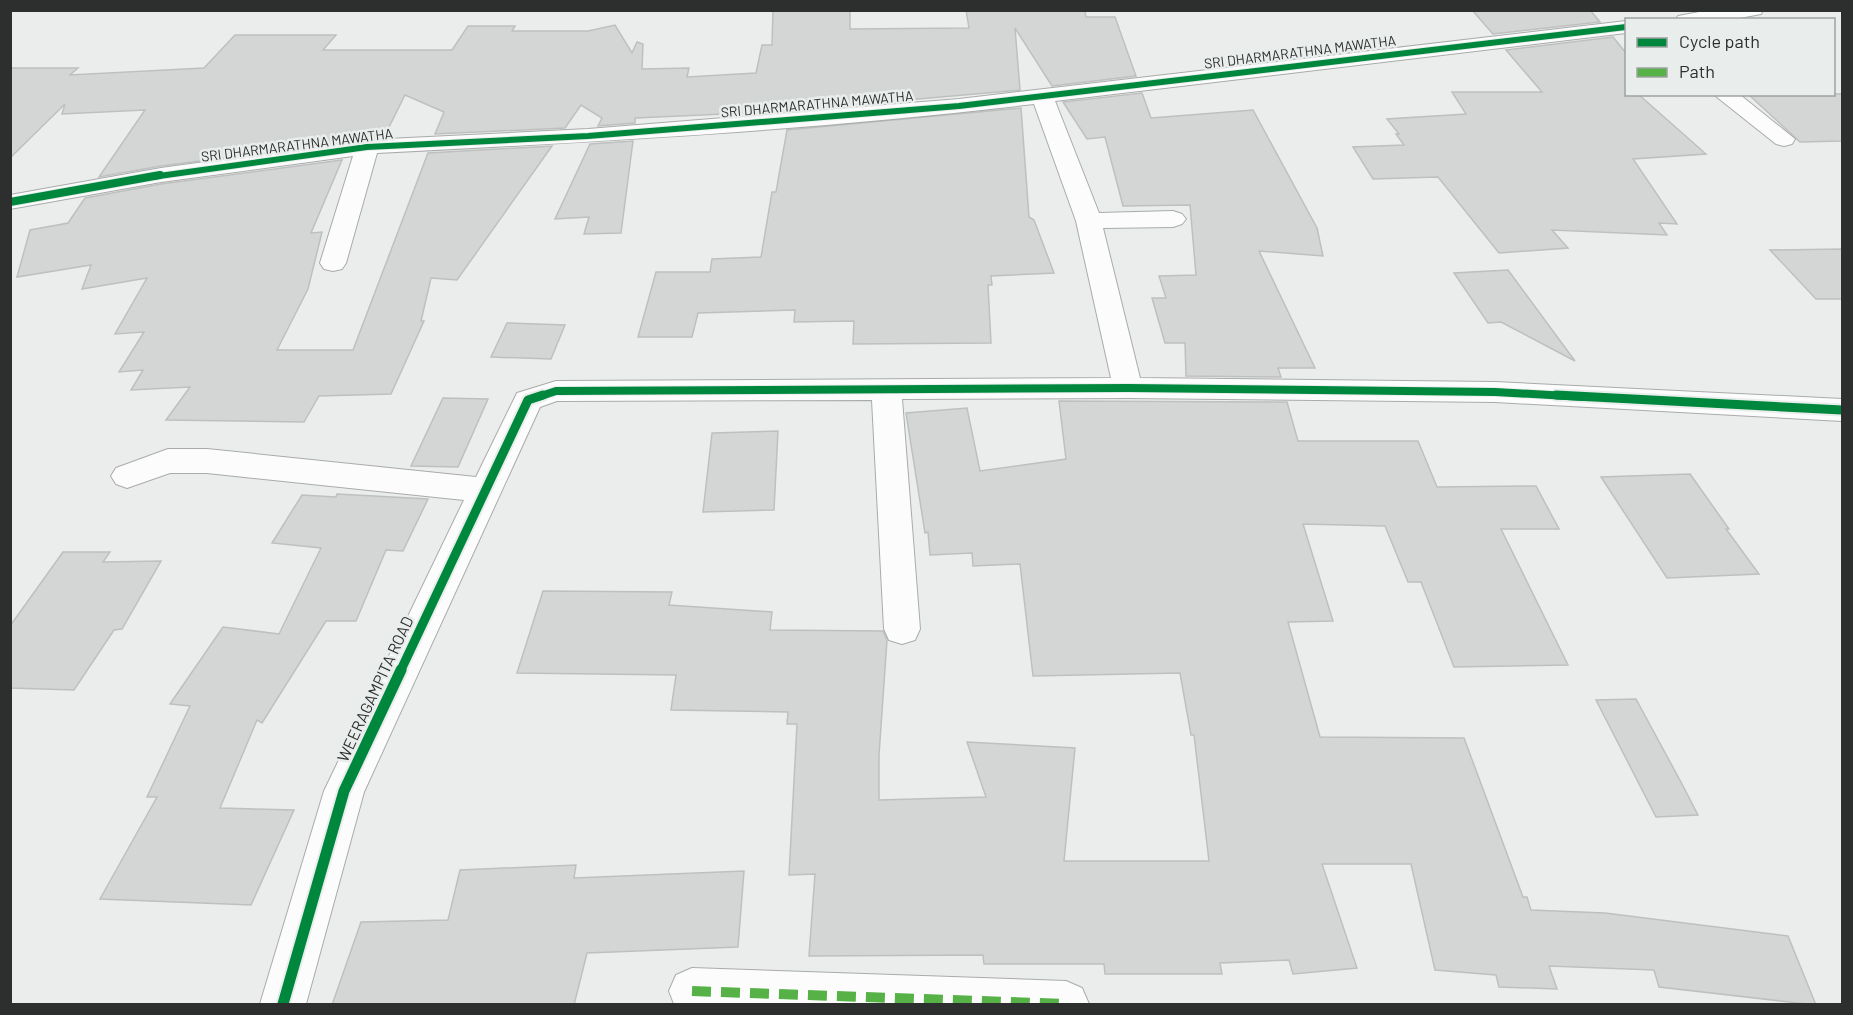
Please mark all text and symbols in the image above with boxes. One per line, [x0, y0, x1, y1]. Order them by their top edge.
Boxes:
legend [1625, 18, 1835, 96]
text: Cycle path [1679, 30, 1760, 52]
street label: SRI DHARMARATHNA MAWATHA [1203, 31, 1397, 72]
text: Path [1679, 60, 1715, 82]
street label: SRI DHARMARATHNA MAWATHA [720, 87, 914, 120]
street label: SRI DHARMARATHNA MAWATHA [200, 124, 394, 165]
street label: WEERAGAMPITA ROAD [333, 613, 417, 764]

